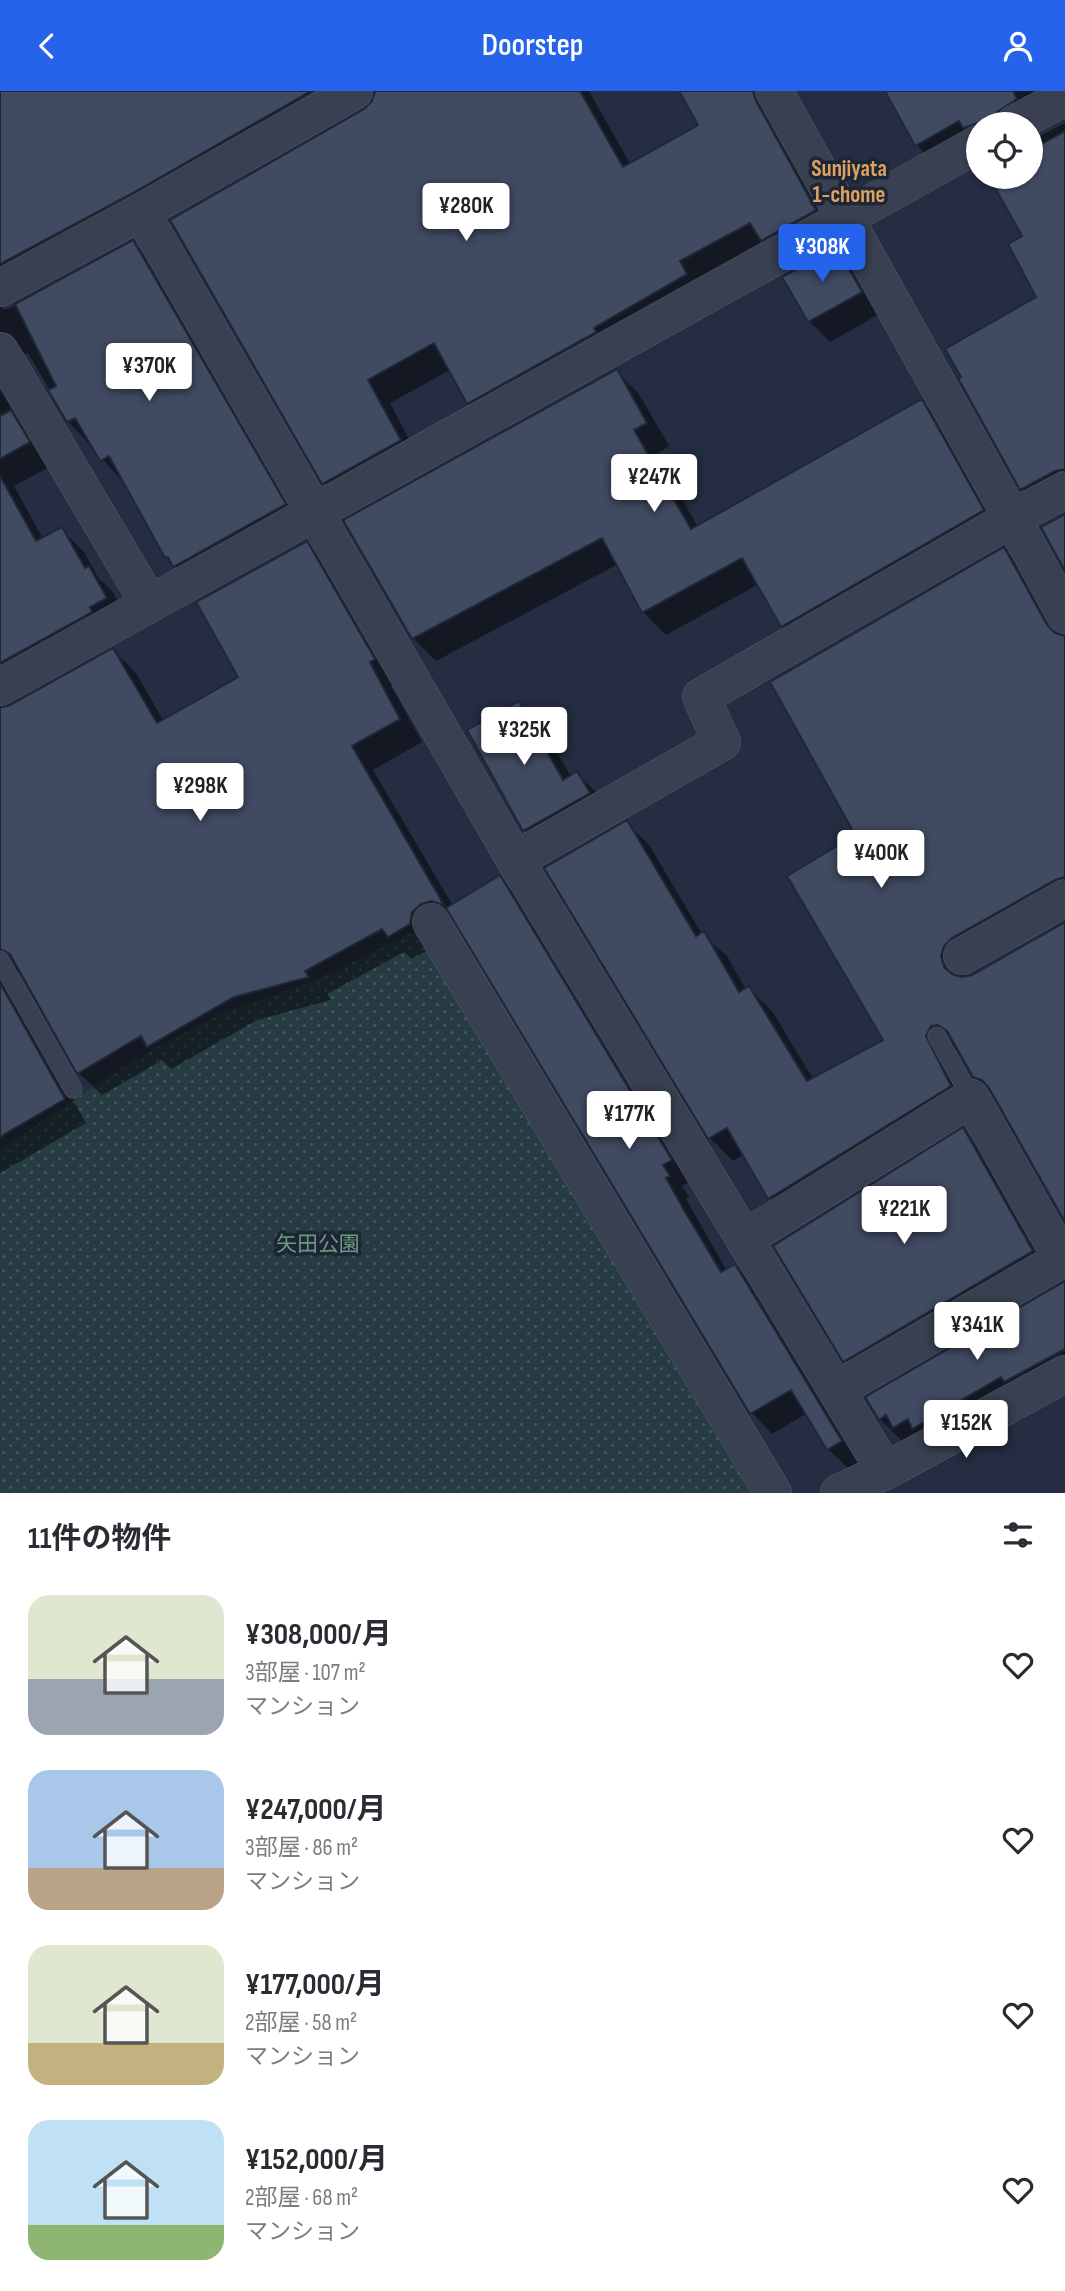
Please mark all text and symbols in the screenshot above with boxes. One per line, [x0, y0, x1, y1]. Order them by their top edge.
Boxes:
text: Doorstep [482, 26, 583, 65]
icon: back [28, 27, 66, 65]
icon: person [999, 27, 1037, 65]
map controls [966, 112, 1043, 189]
button: locate [966, 112, 1043, 189]
district label: Sunjiyata 1-chome [811, 155, 887, 209]
pin: ¥280K [417, 183, 515, 243]
text: ¥280K [438, 192, 494, 220]
pin: ¥308K [773, 225, 871, 284]
text: ¥308K [794, 233, 850, 261]
pin: ¥370K [100, 343, 198, 403]
text: ¥370K [122, 352, 176, 380]
pin: ¥247K [605, 455, 703, 514]
text: ¥247K [627, 463, 681, 491]
pin: ¥325K [475, 707, 573, 767]
text: ¥325K [497, 716, 551, 744]
pin: ¥298K [151, 763, 249, 823]
text: ¥298K [173, 772, 227, 800]
pin: ¥400K [832, 831, 930, 890]
text: ¥400K [853, 839, 909, 867]
pin: ¥177K [580, 1091, 678, 1151]
text: ¥177K [603, 1100, 655, 1128]
pin: ¥221K [855, 1187, 953, 1246]
text: ¥221K [878, 1195, 930, 1223]
park label: 矢田公園 [276, 1232, 360, 1257]
pin: ¥341K [928, 1303, 1026, 1362]
text: ¥341K [950, 1311, 1004, 1339]
pin: ¥152K [917, 1401, 1015, 1460]
text: ¥152K [940, 1409, 992, 1437]
icon: filters [999, 1516, 1037, 1554]
text: 11件の物件 [28, 1521, 172, 1557]
text: ¥308,000/月 [245, 1617, 392, 1653]
icon: home [84, 1623, 168, 1707]
icon: heart [999, 1646, 1037, 1684]
text: 3部屋 · 107 m² [245, 1659, 366, 1687]
text: マンション [245, 1693, 360, 1721]
text: ¥247,000/月 [245, 1792, 387, 1828]
icon: home [84, 1798, 168, 1882]
icon: heart [999, 1821, 1037, 1859]
text: 3部屋 · 86 m² [245, 1834, 358, 1862]
text: マンション [245, 1868, 360, 1896]
text: ¥177,000/月 [245, 1967, 385, 2003]
icon: home [84, 1973, 168, 2057]
icon: heart [999, 1996, 1037, 2034]
text: 2部屋 · 58 m² [245, 2009, 357, 2037]
text: マンション [245, 2043, 360, 2071]
text: ¥152,000/月 [245, 2142, 388, 2178]
icon: home [84, 2148, 168, 2232]
icon: heart [999, 2171, 1037, 2209]
text: 2部屋 · 68 m² [245, 2184, 358, 2212]
text: マンション [245, 2218, 360, 2246]

